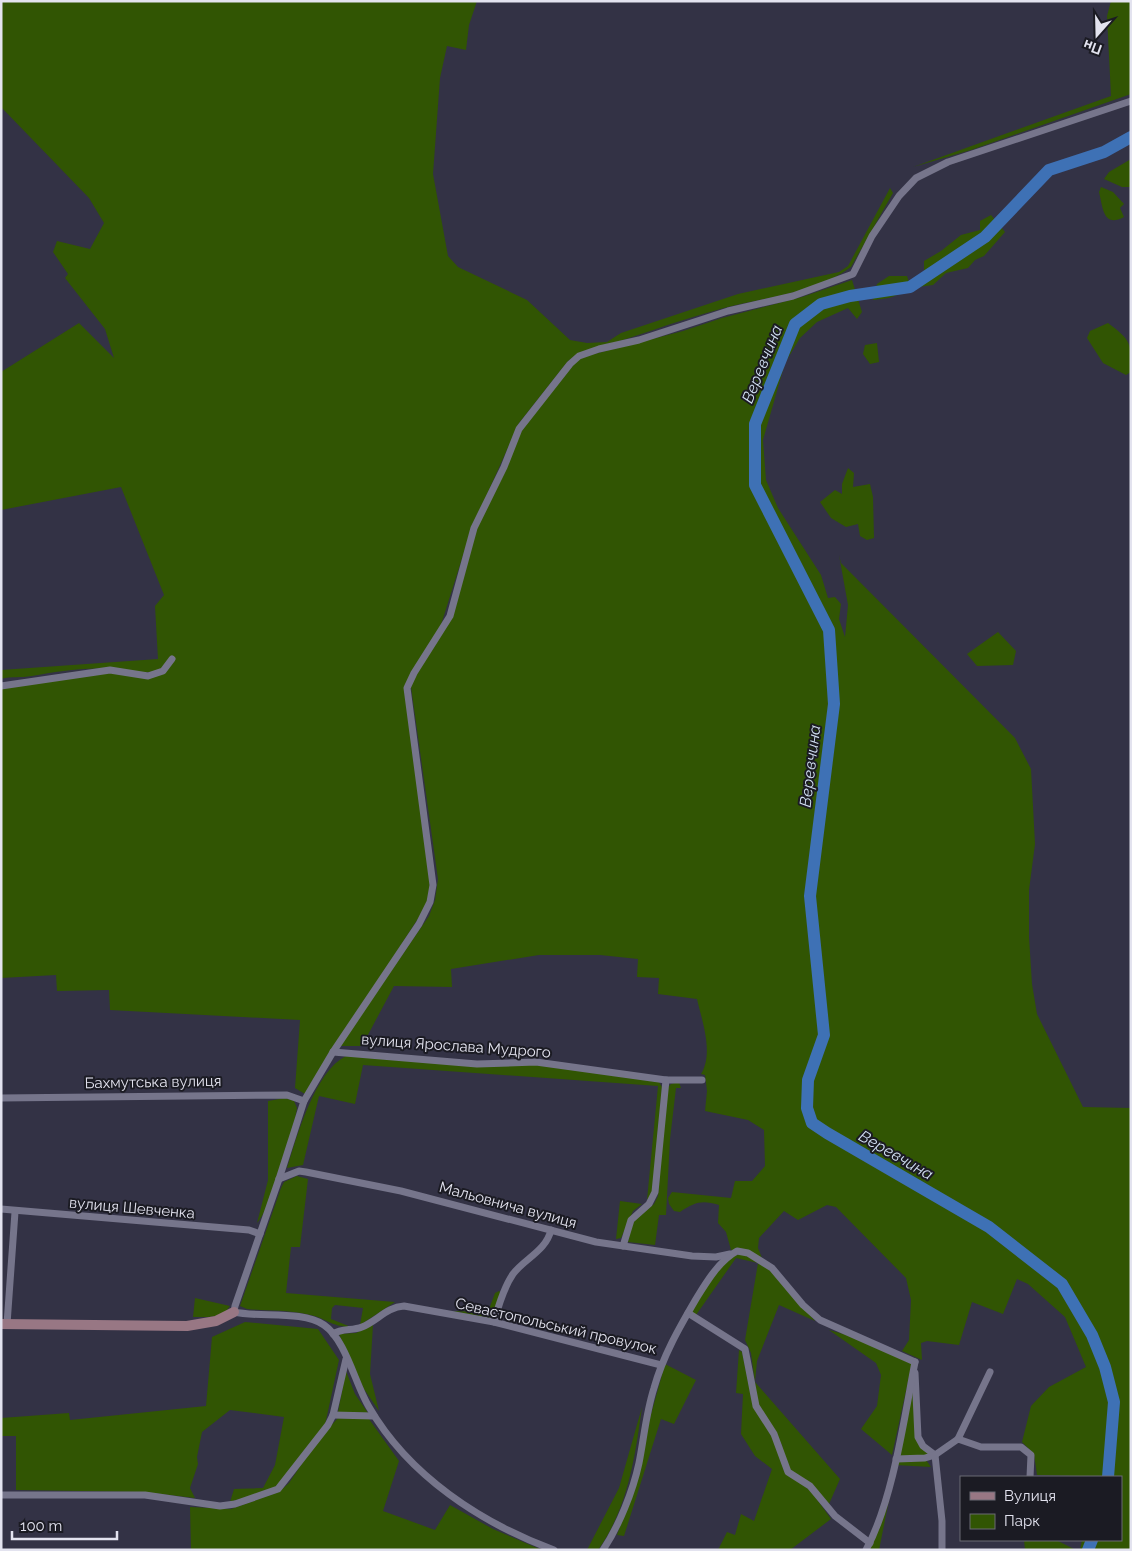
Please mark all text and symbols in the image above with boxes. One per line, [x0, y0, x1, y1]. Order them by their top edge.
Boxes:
north arrow [1072, 10, 1122, 60]
text: Пн [1081, 37, 1104, 58]
water label: Веревчина [738, 322, 786, 406]
water label: Веревчина [796, 723, 825, 808]
street label: вулиця Ярослава Мудрого [361, 1030, 551, 1062]
street label: Бахмутська вулиця [85, 1072, 221, 1092]
water label: Веревчина [856, 1126, 937, 1184]
street label: Мальовнича вулиця [437, 1178, 579, 1232]
street label: вулиця Шевченка [68, 1194, 196, 1222]
street label: Севастопольський провулок [454, 1294, 659, 1358]
legend [960, 1476, 1122, 1541]
text: Вулиця [1004, 1487, 1056, 1505]
scale bar [12, 1508, 118, 1540]
text: Парк [1004, 1512, 1040, 1530]
text: 100 m [20, 1517, 62, 1535]

